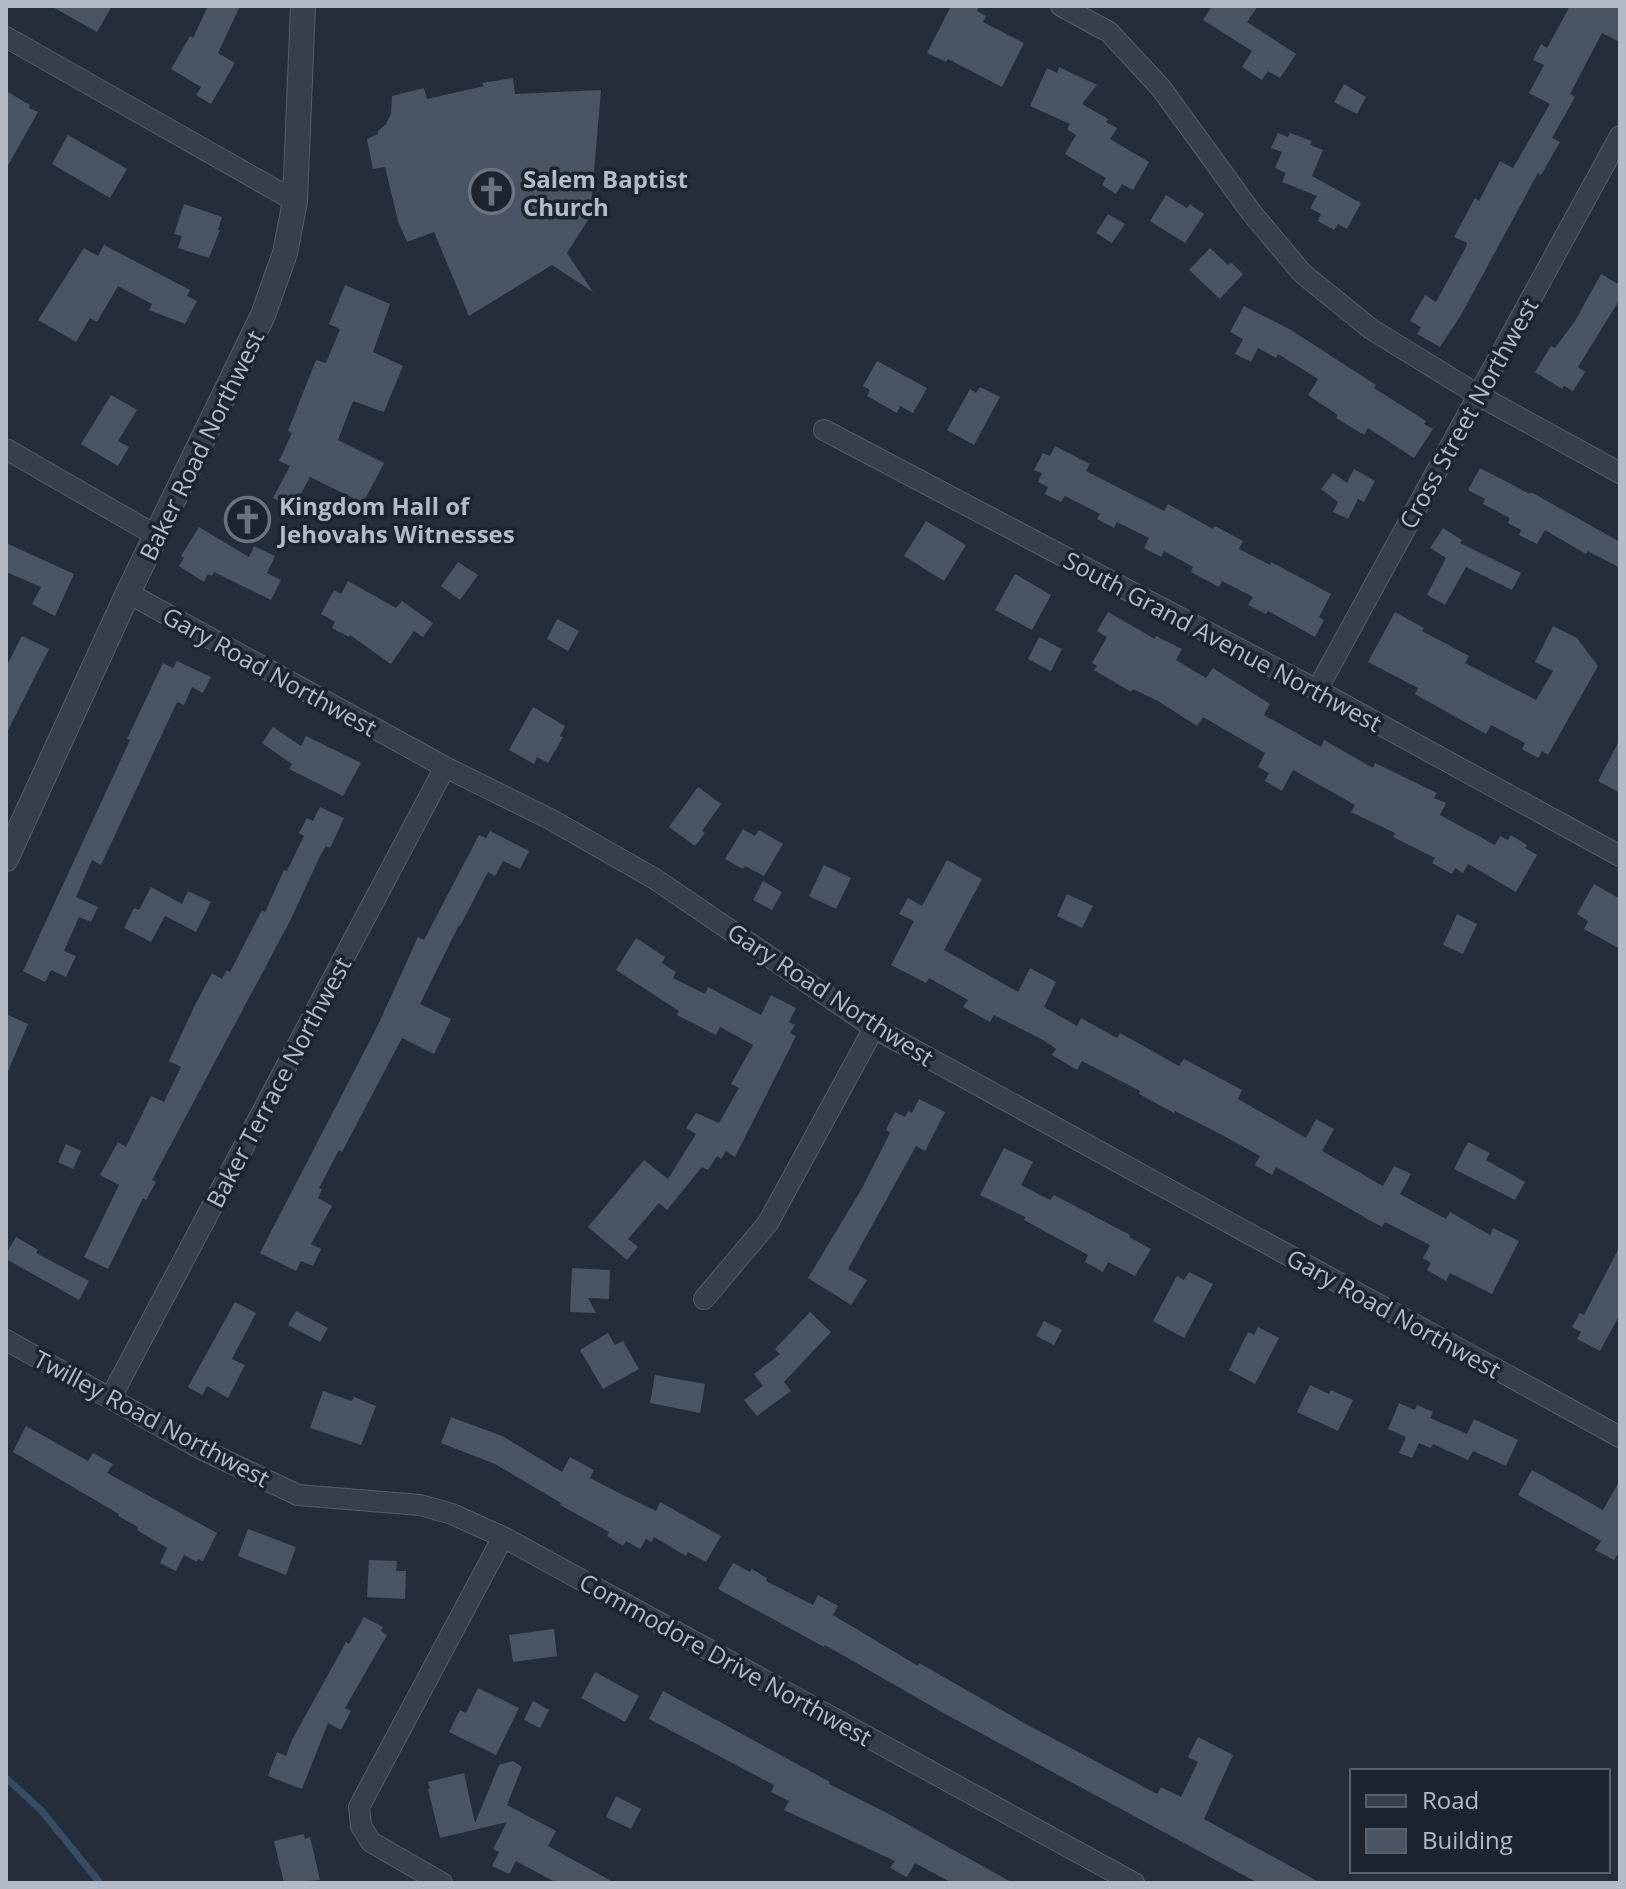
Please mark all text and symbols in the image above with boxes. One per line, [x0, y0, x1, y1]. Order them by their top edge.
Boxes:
place label: Salem Baptist Church [523, 162, 688, 223]
church icon: Salem Baptist Church [468, 168, 516, 216]
street label: Cross Street Northwest [1391, 292, 1545, 534]
street label: Baker Road Northwest [131, 324, 271, 566]
place label: Kingdom Hall of Jehovahs Witnesses [277, 489, 515, 550]
church icon: Kingdom Hall of Jehovahs Witnesses [224, 495, 272, 543]
street label: South Grand Avenue Northwest [1058, 543, 1388, 739]
street label: Gary Road Northwest [157, 598, 383, 744]
street label: Gary Road Northwest [721, 915, 941, 1073]
street label: Baker Terrace Northwest [198, 951, 358, 1213]
street label: Gary Road Northwest [1281, 1240, 1507, 1386]
street label: Twilley Road Northwest [28, 1342, 276, 1494]
street label: Commodore Drive Northwest [574, 1565, 878, 1753]
legend [1350, 1769, 1610, 1873]
text: Road [1422, 1783, 1479, 1816]
text: Building [1422, 1823, 1513, 1856]

